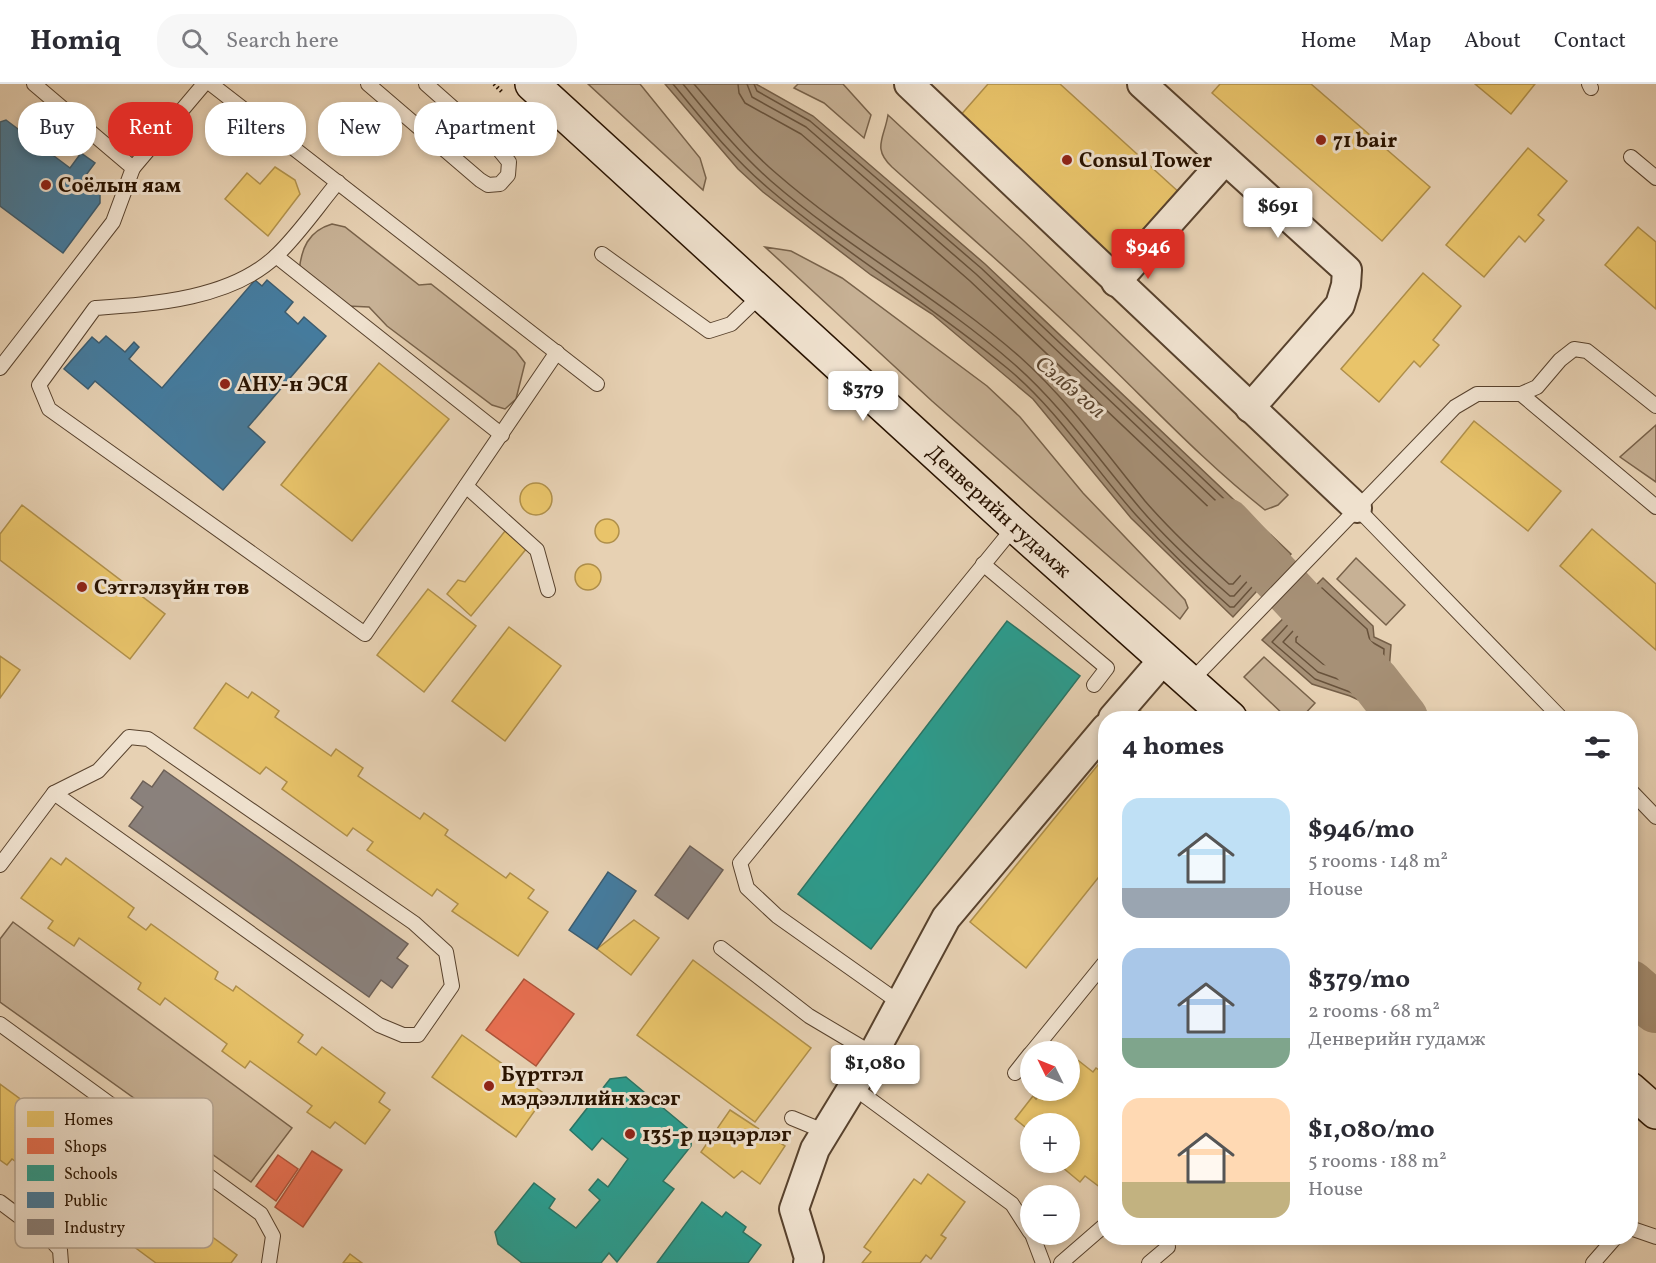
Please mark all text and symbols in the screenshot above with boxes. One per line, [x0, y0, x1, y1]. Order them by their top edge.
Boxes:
search box [157, 14, 577, 68]
text: Homiq [30, 22, 121, 61]
icon: search [178, 25, 211, 58]
text: Search here [226, 26, 339, 57]
text: Home [1301, 27, 1356, 56]
text: Map [1389, 27, 1431, 56]
text: About [1464, 27, 1521, 56]
text: Contact [1554, 27, 1626, 56]
chip: Buy [18, 102, 96, 156]
chip: Rent [108, 102, 193, 156]
chip: Filters [205, 102, 306, 156]
chip: New [318, 102, 402, 156]
chip: Apartment [414, 102, 557, 156]
place label: 71 bair [1333, 127, 1397, 156]
marker: 71 bair [1314, 133, 1328, 147]
place label: Consul Tower [1079, 147, 1212, 176]
marker: Consul Tower [1060, 153, 1074, 167]
place label: Соёлын яам [58, 172, 181, 201]
marker: Соёлын яам [39, 178, 53, 192]
pin: $691 [1242, 188, 1314, 239]
text: $691 [1257, 193, 1299, 221]
pin: $946 [1112, 229, 1184, 280]
text: $946 [1126, 234, 1170, 262]
water label: Сэлбэ гол [1027, 349, 1111, 427]
place label: АНУ-н ЭСЯ [237, 371, 348, 400]
pin: $379 [827, 371, 899, 422]
text: $379 [842, 376, 884, 404]
marker: АНУ-н ЭСЯ [218, 377, 232, 391]
street label: Денверийн гудамж [919, 439, 1077, 586]
place label: Сэтгэлзүйн төв [94, 574, 249, 603]
marker: Сэтгэлзүйн төв [75, 580, 89, 594]
text: 4 homes [1122, 729, 1224, 765]
icon: filters [1581, 731, 1614, 764]
text: $946/mo [1308, 812, 1414, 848]
icon: home [1170, 822, 1242, 894]
text: 5 rooms · 148 m² [1308, 848, 1448, 876]
text: House [1308, 876, 1363, 904]
text: $379/mo [1308, 962, 1410, 998]
icon: home [1170, 972, 1242, 1044]
text: 2 rooms · 68 m² [1308, 998, 1440, 1026]
text: Денверийн гудамж [1308, 1026, 1486, 1054]
north arrow [1020, 1041, 1080, 1101]
map controls [1020, 1041, 1080, 1245]
pin: $1,080 [826, 1045, 924, 1096]
text: $1,080 [845, 1050, 905, 1078]
place label: Бүртгэл мэдээллийн хэсэг [501, 1061, 680, 1114]
marker: Бүртгэл мэдээллийн хэсэг [482, 1079, 496, 1093]
legend [15, 1098, 213, 1248]
text: Homes [64, 1110, 113, 1132]
text: $1,080/mo [1308, 1112, 1435, 1148]
button: + [1020, 1113, 1080, 1173]
place label: 135-р цэцэрлэг [642, 1121, 791, 1150]
icon: home [1170, 1122, 1242, 1194]
marker: 135-р цэцэрлэг [623, 1127, 637, 1141]
text: Shops [64, 1137, 107, 1159]
text: 5 rooms · 188 m² [1308, 1148, 1447, 1176]
text: Schools [64, 1164, 118, 1186]
text: House [1308, 1176, 1363, 1204]
button: − [1020, 1185, 1080, 1245]
text: Public [64, 1191, 108, 1213]
text: Industry [64, 1218, 125, 1240]

